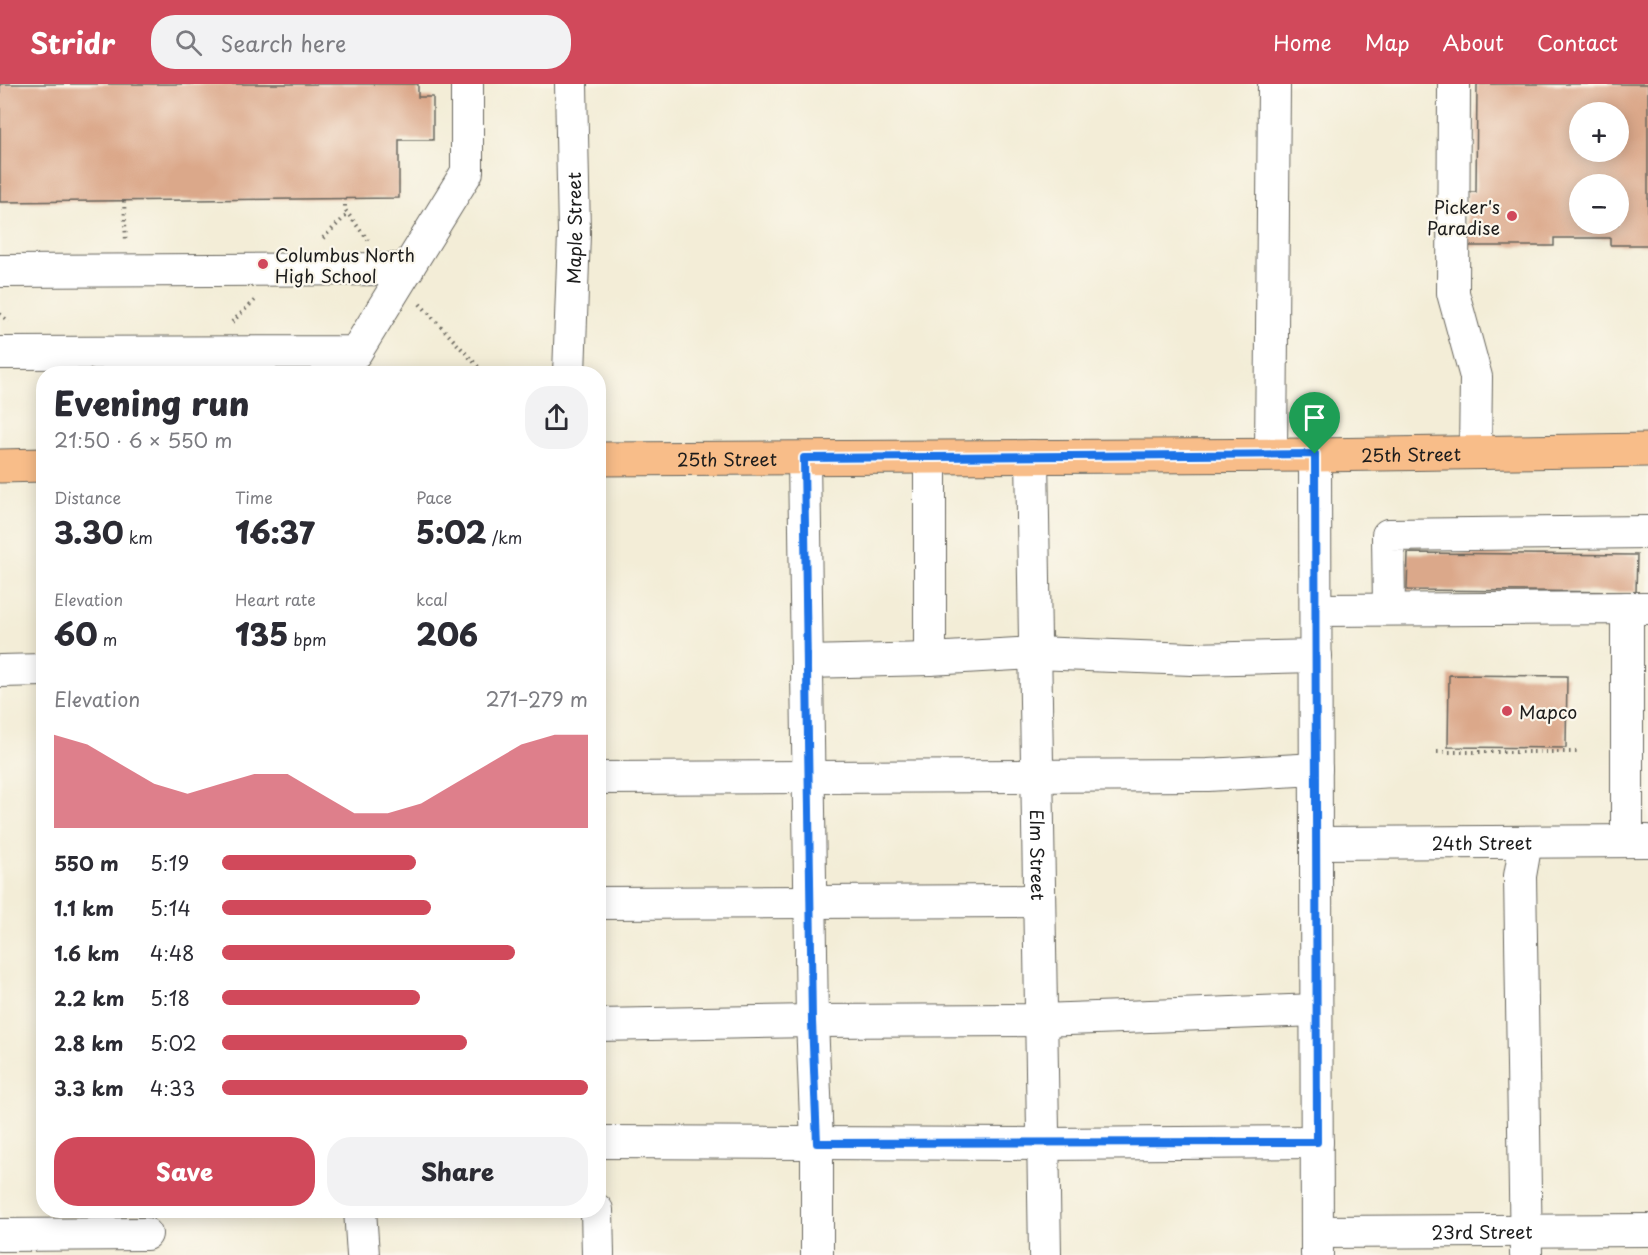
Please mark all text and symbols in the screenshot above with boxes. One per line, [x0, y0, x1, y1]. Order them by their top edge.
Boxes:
search box [151, 15, 571, 69]
text: Stridr [30, 21, 115, 64]
icon: search [172, 26, 205, 59]
text: Search here [220, 26, 346, 59]
text: Home [1273, 26, 1332, 58]
text: Map [1365, 26, 1410, 58]
text: About [1443, 26, 1504, 58]
text: Contact [1537, 26, 1618, 58]
map controls [1569, 102, 1629, 234]
button: + [1569, 102, 1629, 162]
street label: Maple Street [559, 172, 588, 284]
button: − [1569, 174, 1629, 234]
place label: Picker's Paradise [1427, 193, 1500, 241]
marker: Picker's Paradise [1505, 209, 1519, 223]
place label: Columbus North High School [275, 241, 415, 289]
marker: Columbus North High School [256, 257, 270, 271]
text: Evening run [54, 377, 249, 427]
button: share [525, 386, 588, 449]
pin [1289, 392, 1340, 454]
icon: arrive [1298, 401, 1331, 434]
text: 21:50 · 6 × 550 m [54, 425, 232, 455]
street label: 25th Street [1361, 439, 1461, 468]
street label: 25th Street [677, 445, 777, 472]
text: Distance [54, 485, 121, 509]
text: Time [235, 485, 273, 509]
text: Pace [416, 485, 452, 509]
text: 3.30 [54, 509, 124, 554]
text: 16:37 [235, 509, 315, 554]
text: 5:02 [416, 509, 487, 554]
text: km [124, 525, 153, 549]
text: /km [487, 525, 522, 549]
text: Elevation [54, 587, 123, 611]
text: Heart rate [235, 587, 316, 611]
text: kcal [416, 587, 448, 611]
text: 60 [54, 611, 97, 656]
text: 135 [235, 611, 288, 656]
text: 206 [416, 611, 478, 656]
text: m [97, 627, 117, 651]
text: bpm [288, 627, 327, 651]
text: Elevation [54, 684, 140, 714]
text: 271–279 m [485, 684, 588, 714]
place label: Mapco [1519, 698, 1577, 725]
marker: Mapco [1500, 704, 1514, 718]
street label: Elm Street [1024, 809, 1053, 901]
street label: 24th Street [1432, 828, 1532, 856]
text: 550 m [54, 848, 119, 878]
text: 5:19 [150, 848, 189, 878]
text: 1.1 km [54, 893, 114, 923]
text: 5:14 [150, 893, 191, 923]
text: 1.6 km [54, 938, 119, 968]
text: 4:48 [150, 938, 194, 968]
text: 2.2 km [54, 983, 124, 1013]
text: 5:18 [150, 983, 190, 1013]
text: 2.8 km [54, 1028, 123, 1058]
text: 5:02 [150, 1028, 197, 1058]
text: 3.3 km [54, 1073, 124, 1103]
text: 4:33 [150, 1073, 195, 1103]
button: Save [54, 1137, 315, 1206]
button: Share [327, 1137, 588, 1206]
street label: 23rd Street [1431, 1217, 1533, 1245]

